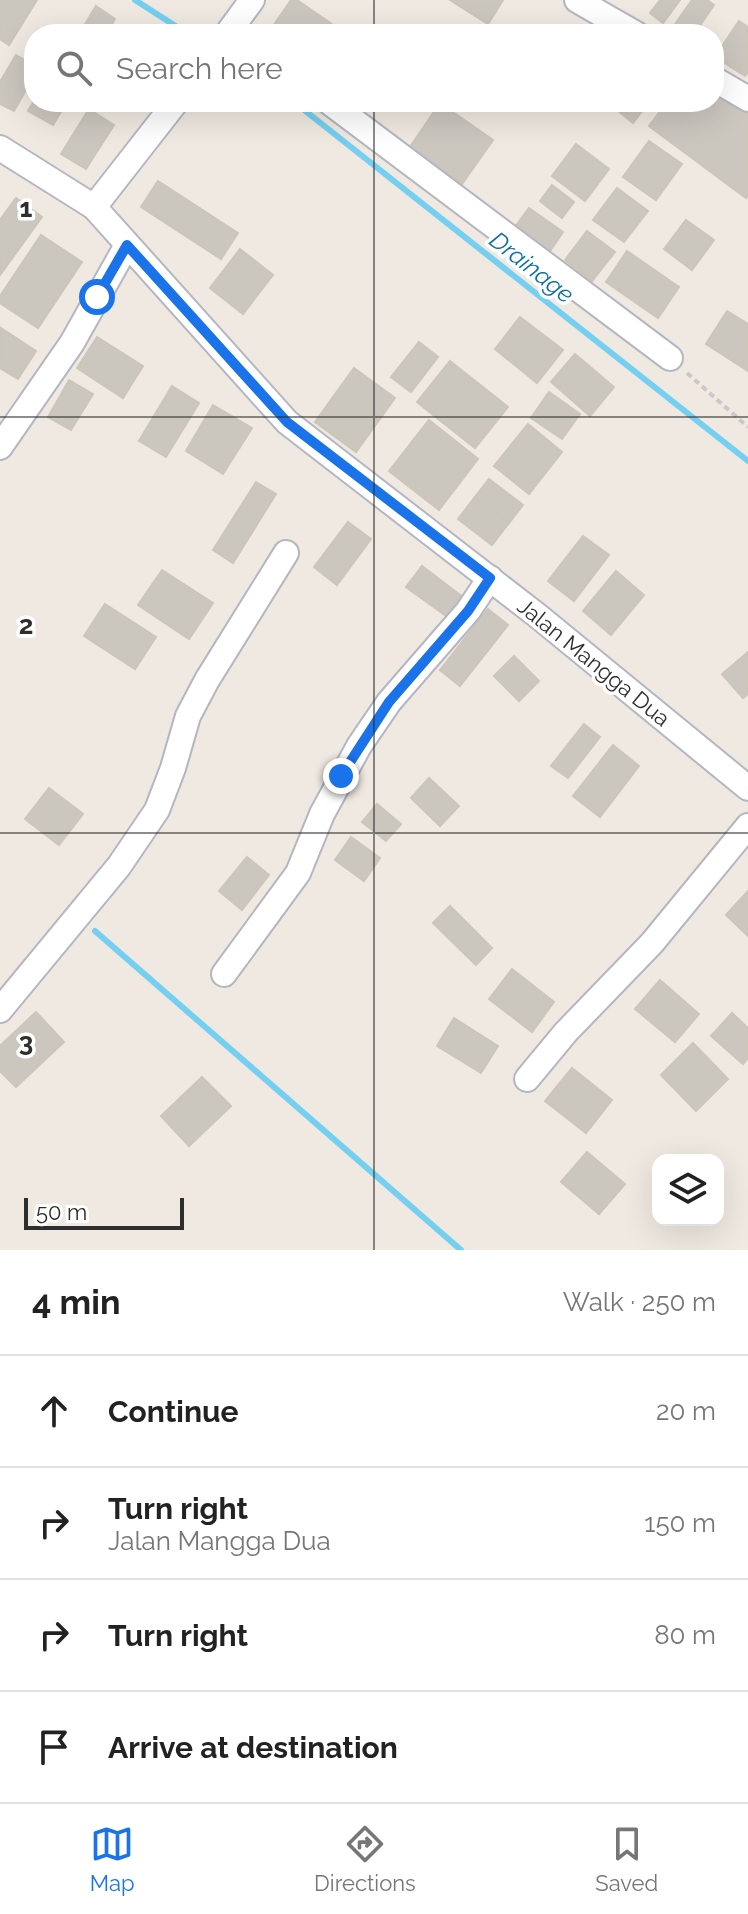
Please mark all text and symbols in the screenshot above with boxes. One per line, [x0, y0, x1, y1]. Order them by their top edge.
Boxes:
search box [24, 24, 724, 112]
icon: search [52, 46, 96, 90]
text: Search here [116, 51, 283, 86]
text: 1 [20, 193, 33, 223]
water label: Drainage [484, 225, 580, 309]
route start [79, 279, 115, 315]
street label: Jalan Mangga Dua [513, 593, 675, 731]
text: 2 [19, 610, 33, 640]
route end [323, 758, 359, 794]
text: 3 [19, 1027, 33, 1057]
map controls [652, 1154, 724, 1226]
button: layers [652, 1154, 724, 1226]
scale bar [24, 1194, 184, 1230]
text: 50 m [36, 1199, 87, 1225]
text: 4 min [32, 1282, 120, 1322]
text: Walk · 250 m [563, 1287, 716, 1317]
icon: ahead [32, 1389, 76, 1433]
text: Continue [108, 1394, 239, 1429]
text: 20 m [656, 1396, 716, 1426]
text: Turn right [108, 1491, 248, 1526]
icon: right [32, 1501, 76, 1545]
text: 150 m [644, 1508, 716, 1538]
text: Jalan Mangga Dua [108, 1526, 331, 1556]
icon: right [32, 1613, 76, 1657]
text: Turn right [108, 1618, 248, 1653]
text: 80 m [654, 1620, 716, 1650]
icon: arrive [32, 1725, 76, 1769]
text: Arrive at destination [108, 1730, 398, 1765]
tab: Map [90, 1822, 135, 1896]
tab: Directions [314, 1822, 416, 1896]
tab: Saved [595, 1822, 658, 1896]

